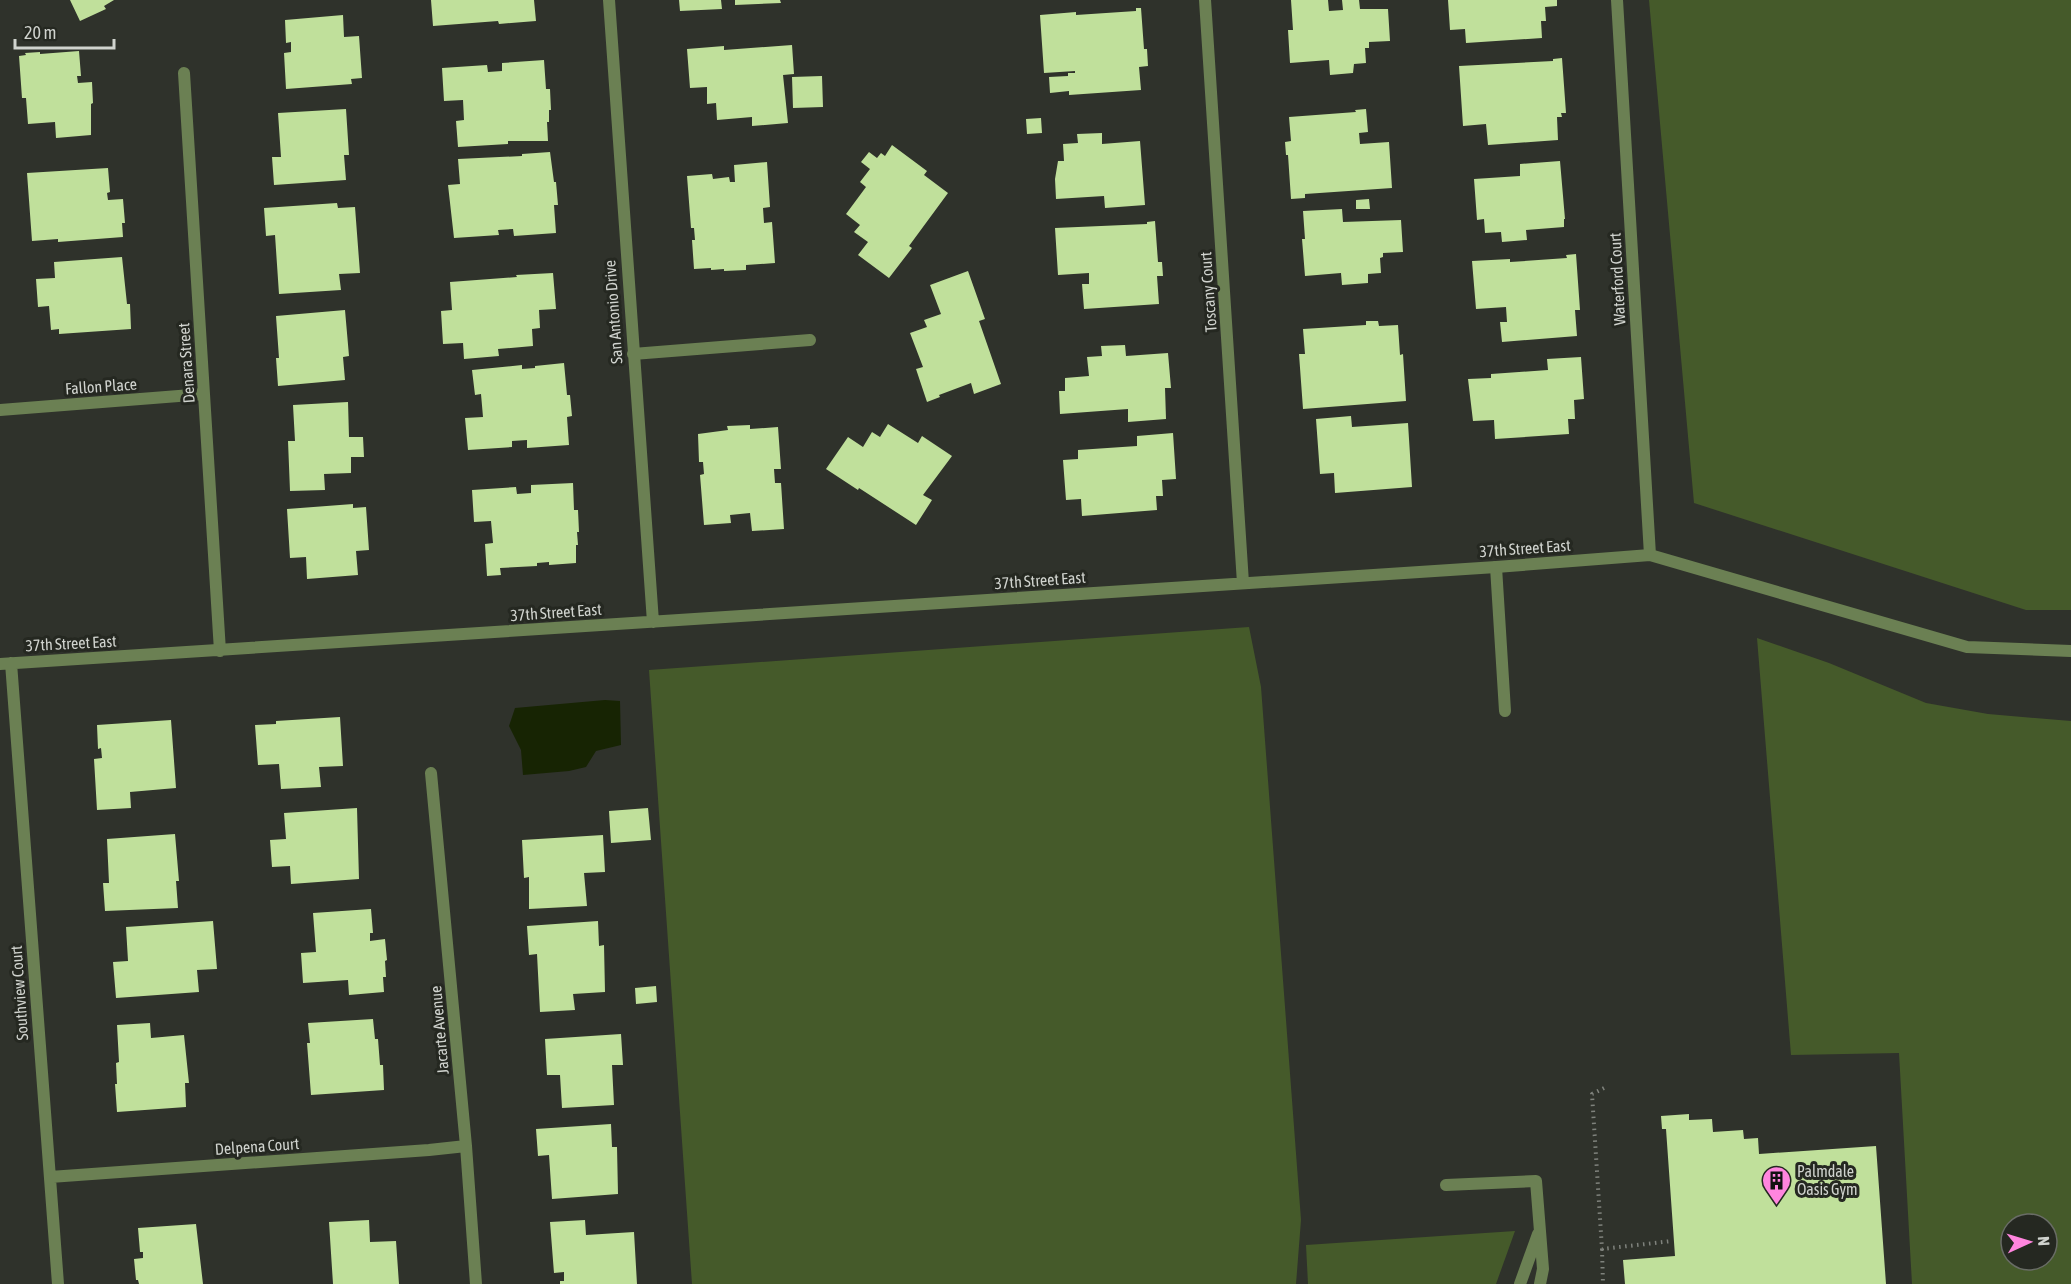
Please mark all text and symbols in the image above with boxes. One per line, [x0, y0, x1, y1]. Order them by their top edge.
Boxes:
scale bar [15, 12, 114, 50]
text: 20 m [24, 22, 56, 43]
street label: Waterford Court [1606, 232, 1628, 326]
street label: Toscany Court [1196, 251, 1221, 333]
street label: San Antonio Drive [600, 260, 626, 364]
street label: Denara Street [174, 322, 198, 404]
street label: Fallon Place [64, 375, 138, 397]
street label: 37th Street East [1479, 536, 1572, 560]
street label: 37th Street East [994, 568, 1087, 592]
street label: 37th Street East [510, 600, 603, 624]
street label: 37th Street East [25, 632, 117, 654]
street label: Southview Court [7, 945, 31, 1041]
street label: Jacarte Avenue [426, 985, 452, 1075]
street label: Delpena Court [214, 1134, 300, 1159]
place label: Palmdale Oasis Gym [1797, 1162, 1858, 1199]
building icon: Palmdale Oasis Gym [1760, 1164, 1792, 1206]
north arrow [1999, 1212, 2059, 1272]
text: N [2035, 1236, 2053, 1246]

